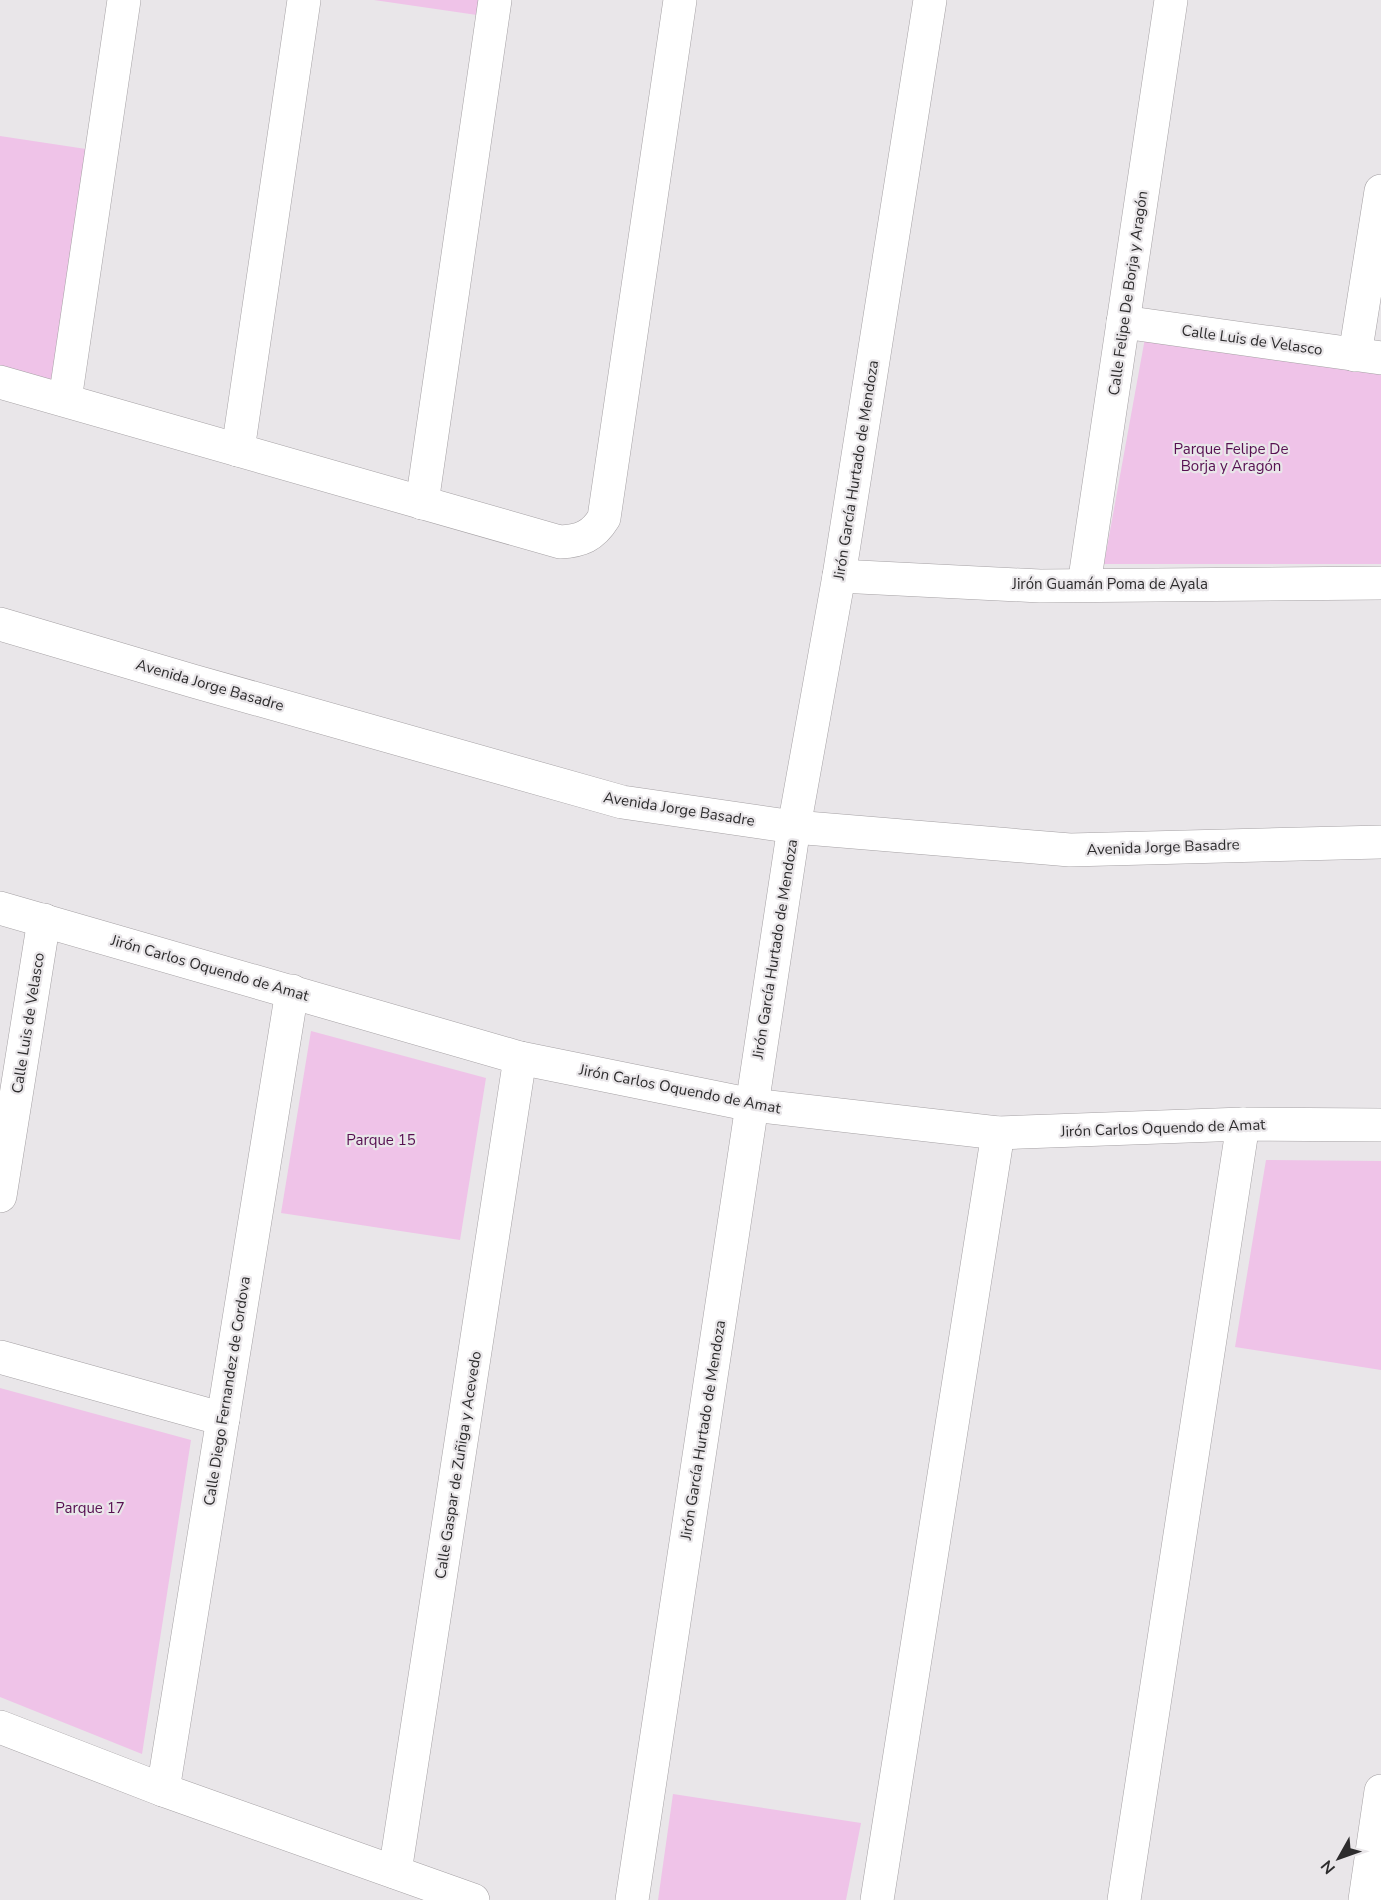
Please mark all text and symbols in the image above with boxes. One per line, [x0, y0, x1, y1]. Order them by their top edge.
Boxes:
street label: Calle Felipe De Borja y Aragón [1104, 189, 1152, 397]
street label: Calle Luis de Velasco [1180, 320, 1324, 360]
street label: Jirón García Hurtado de Mendoza [829, 359, 883, 582]
park label: Parque Felipe De Borja y Aragón [1174, 439, 1288, 476]
street label: Jirón Guamán Poma de Ayala [1011, 574, 1208, 594]
street label: Avenida Jorge Basadre [134, 654, 286, 716]
street label: Avenida Jorge Basadre [602, 787, 756, 831]
street label: Avenida Jorge Basadre [1086, 834, 1240, 860]
street label: Jirón García Hurtado de Mendoza [748, 838, 802, 1061]
street label: Jirón Carlos Oquendo de Amat [108, 930, 312, 1006]
street label: Calle Luis de Velasco [7, 951, 49, 1095]
street label: Jirón Carlos Oquendo de Amat [577, 1059, 783, 1119]
street label: Jirón Carlos Oquendo de Amat [1059, 1114, 1267, 1142]
park label: Parque 15 [346, 1130, 416, 1150]
street label: Calle Diego Fernandez de Cordova [199, 1275, 255, 1507]
street label: Jirón García Hurtado de Mendoza [676, 1319, 730, 1542]
street label: Calle Gaspar de Zuñiga y Acevedo [430, 1350, 486, 1580]
park label: Parque 17 [55, 1498, 125, 1518]
north arrow [1309, 1828, 1369, 1888]
text: N [1316, 1855, 1341, 1879]

